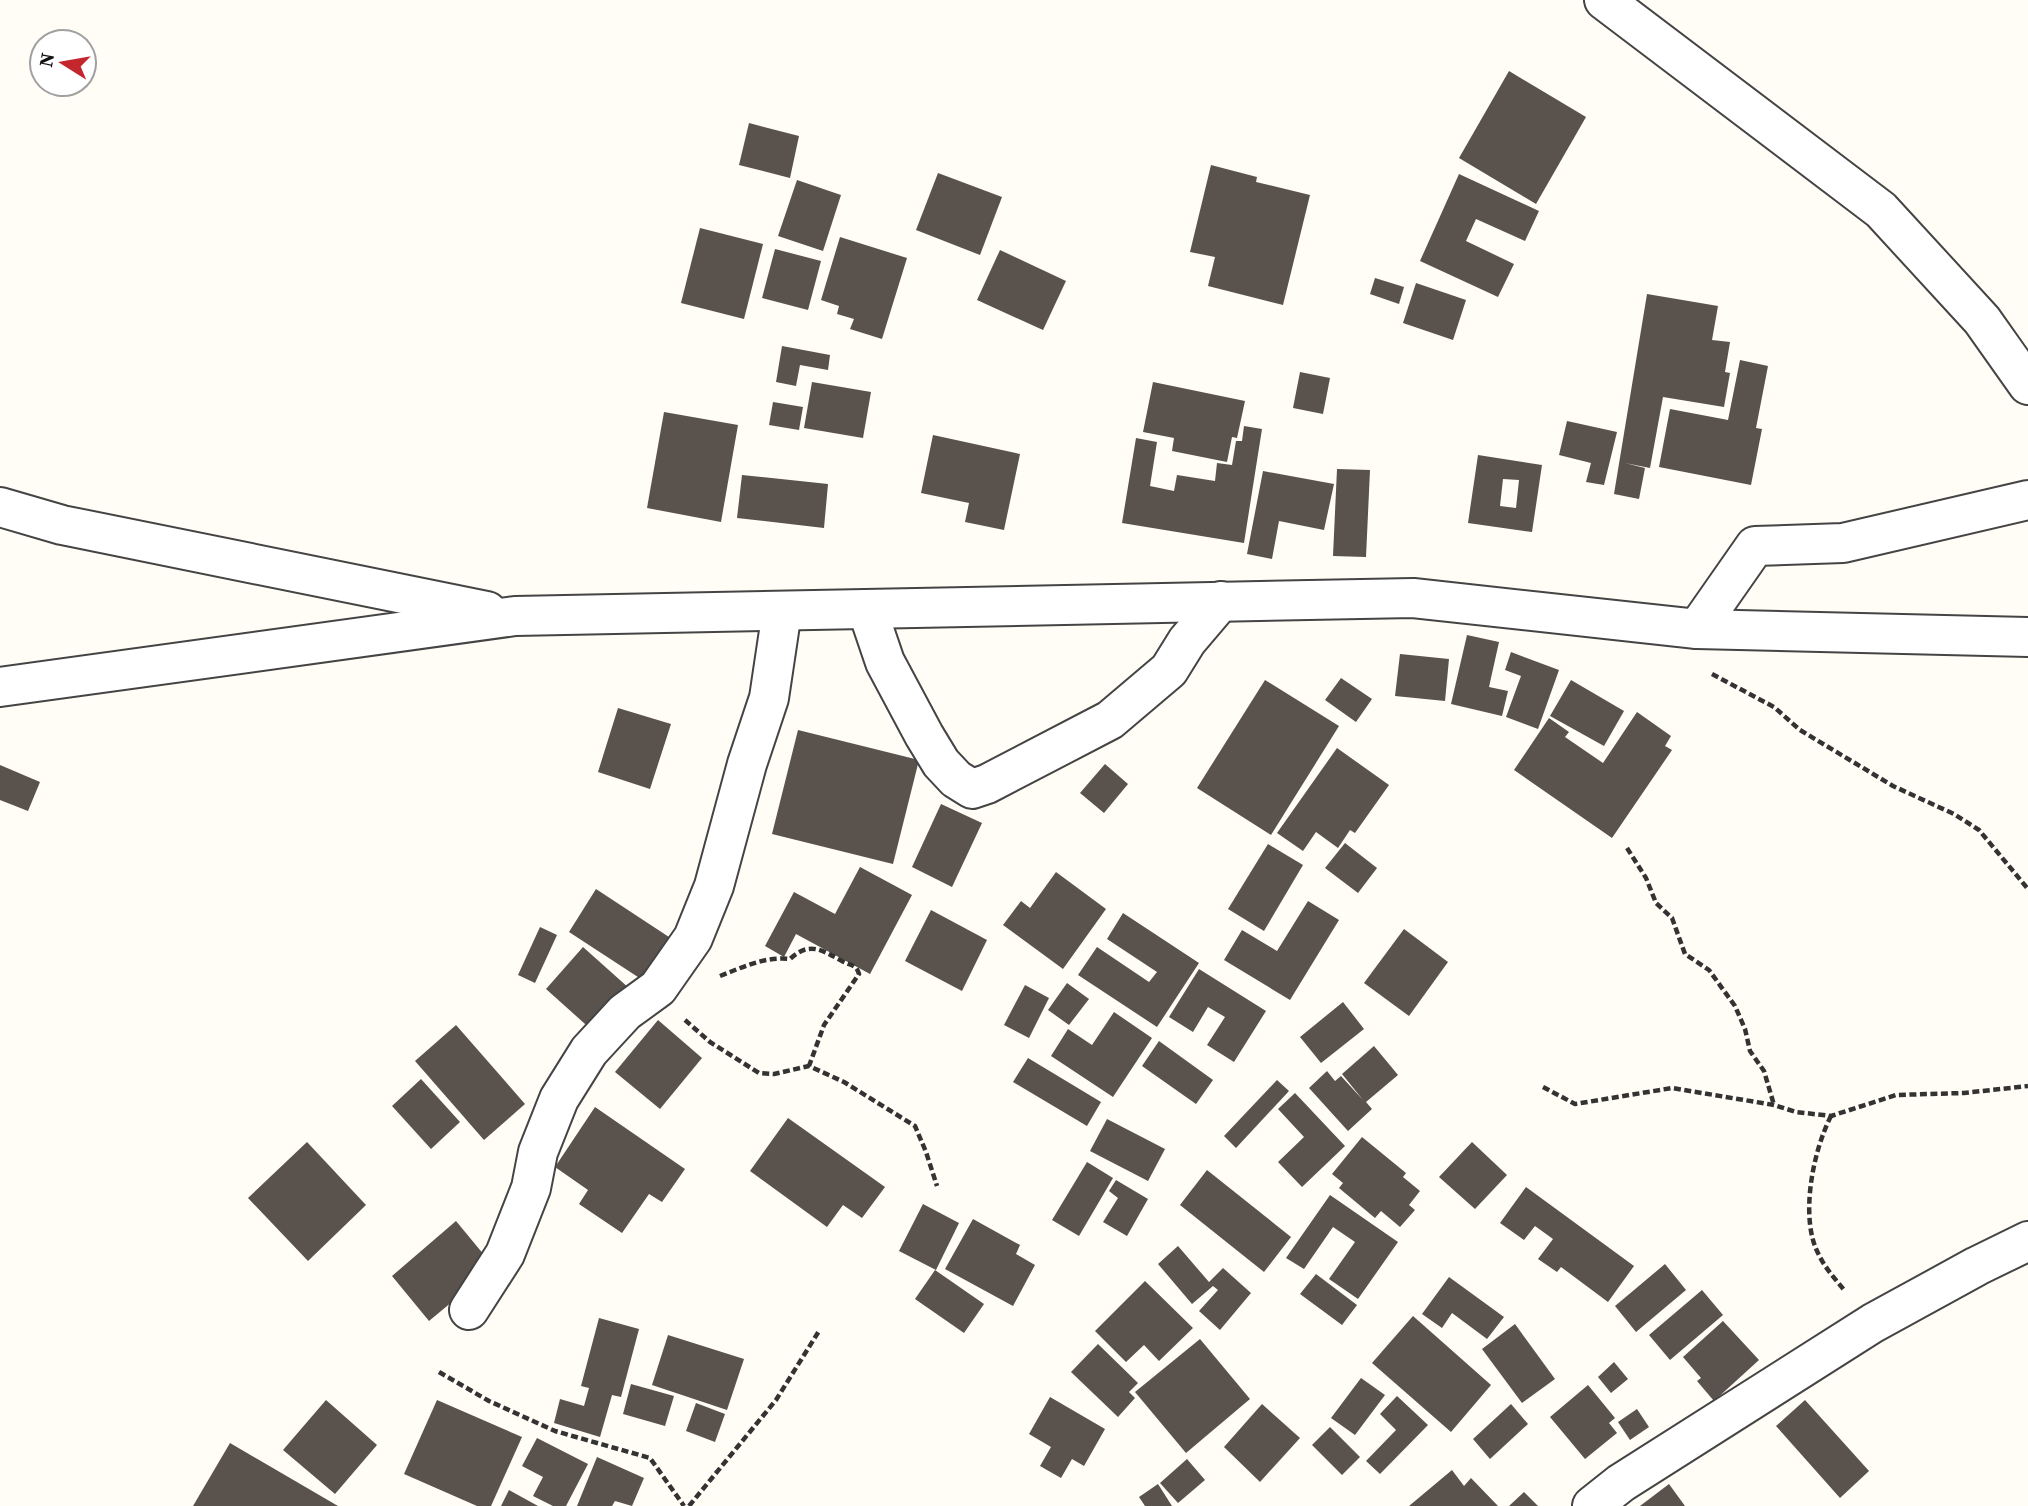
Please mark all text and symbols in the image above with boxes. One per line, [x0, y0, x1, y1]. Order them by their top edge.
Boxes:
north arrow [28, 28, 98, 98]
text: N [32, 50, 60, 69]

